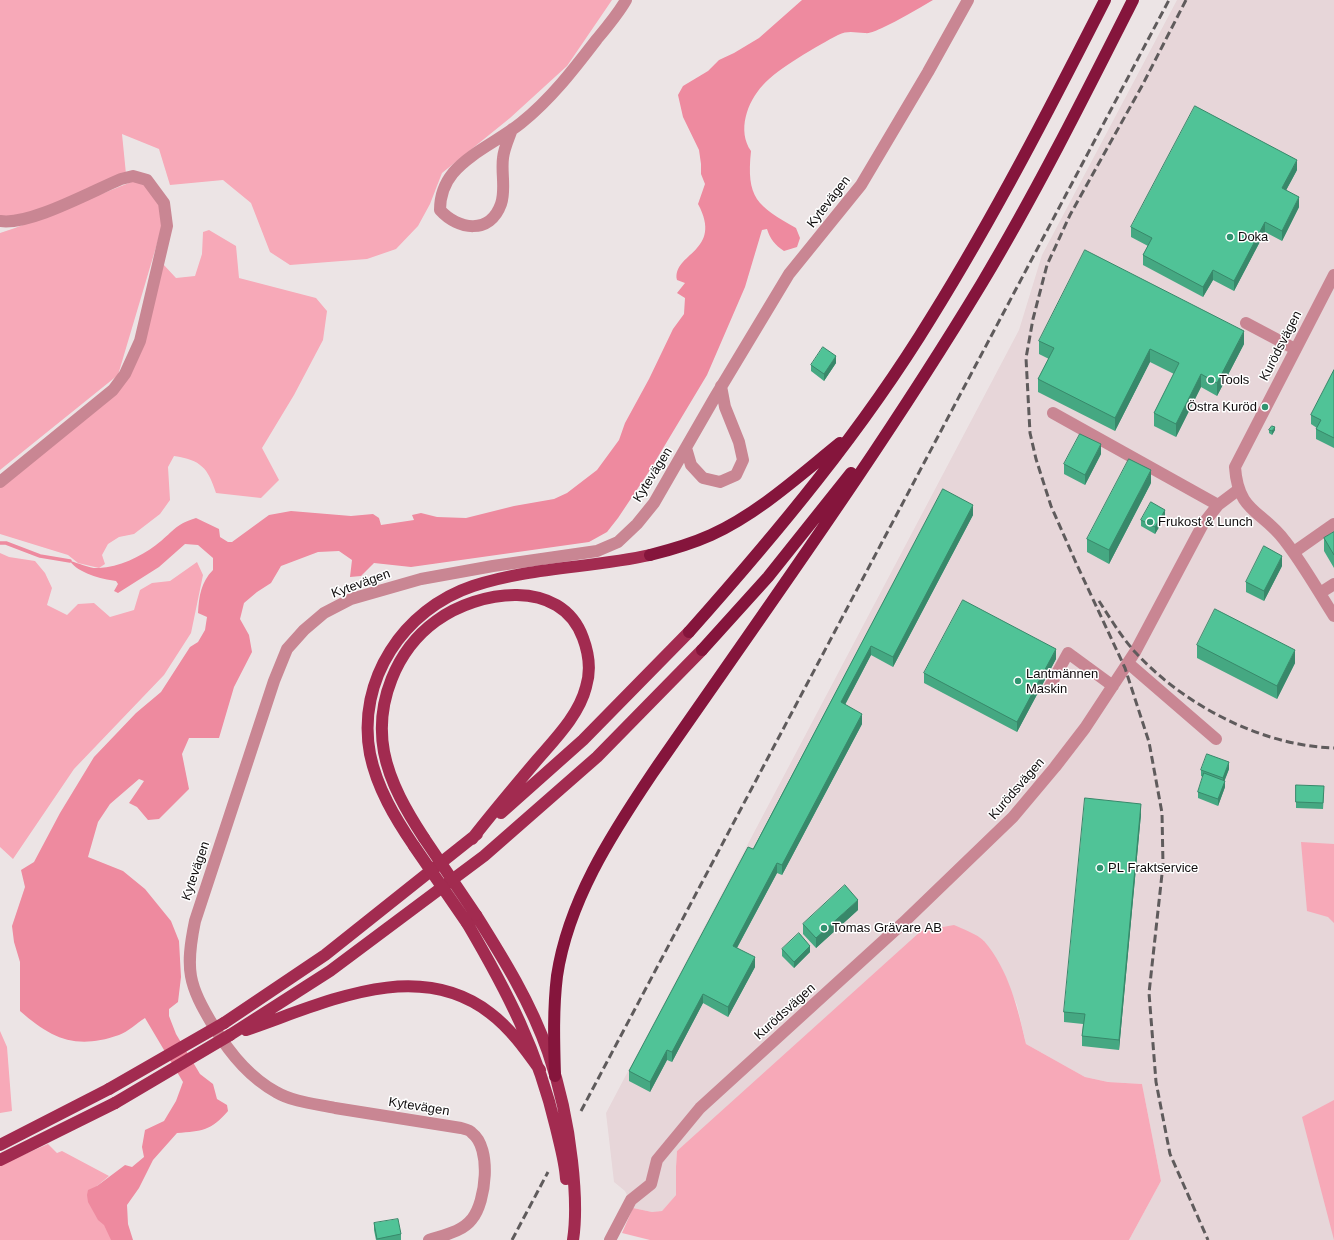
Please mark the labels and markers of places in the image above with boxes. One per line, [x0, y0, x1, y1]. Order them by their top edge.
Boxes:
place label: Doka [1238, 229, 1268, 245]
marker: Doka [1225, 232, 1235, 242]
place label: Tools [1219, 372, 1249, 388]
marker: Tools [1206, 375, 1216, 385]
place label: Östra Kuröd [1187, 399, 1257, 415]
marker: Östra Kuröd [1260, 402, 1270, 412]
place label: Frukost & Lunch [1158, 514, 1253, 530]
marker: Frukost & Lunch [1145, 517, 1155, 527]
place label: Lantmännen Maskin [1026, 666, 1098, 697]
marker: Lantmännen Maskin [1013, 676, 1023, 686]
place label: PL Fraktservice [1108, 860, 1198, 876]
marker: PL Fraktservice [1095, 863, 1105, 873]
place label: Tomas Grävare AB [832, 920, 942, 936]
marker: Tomas Grävare AB [819, 923, 829, 933]

